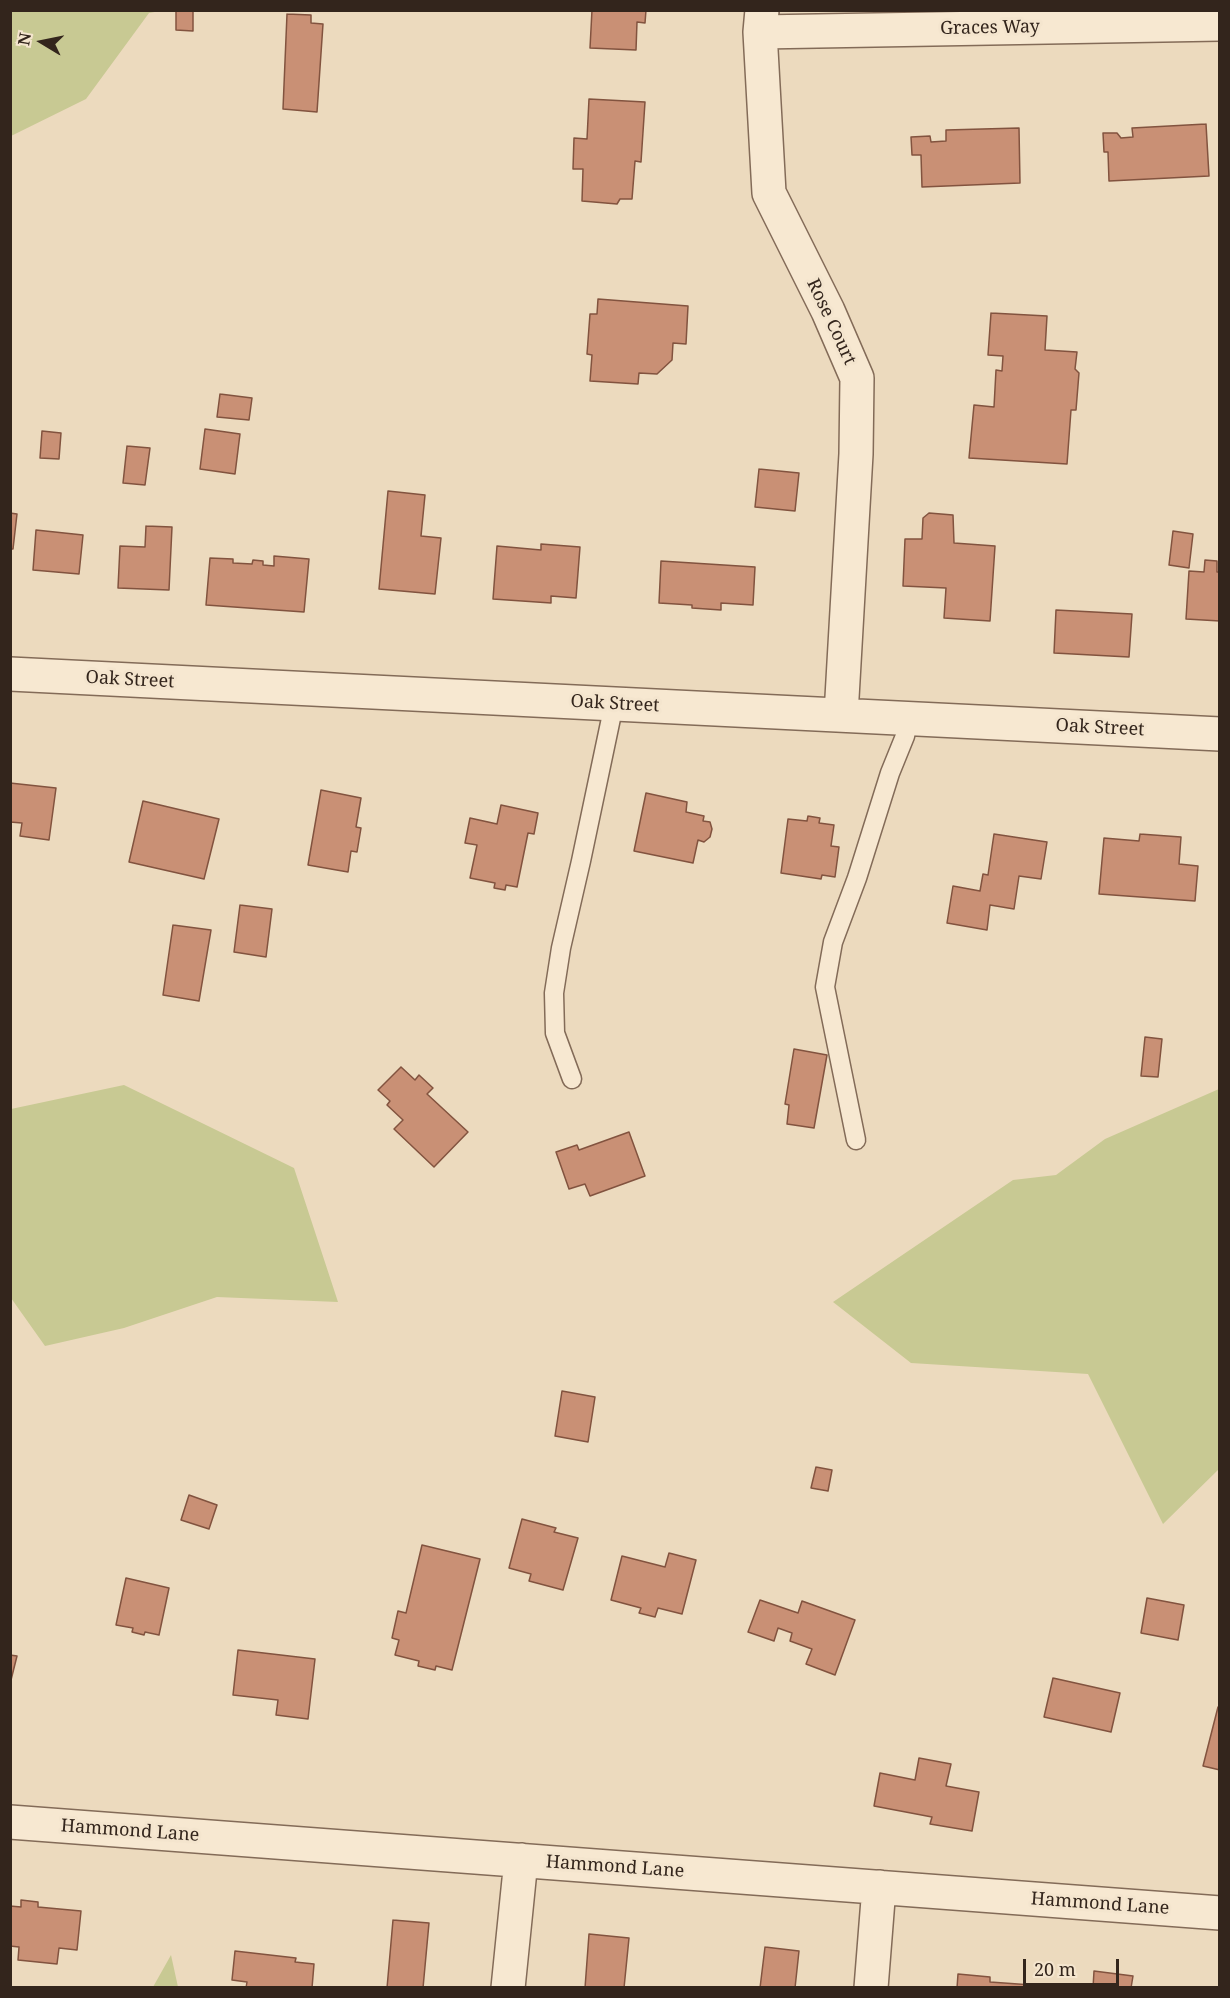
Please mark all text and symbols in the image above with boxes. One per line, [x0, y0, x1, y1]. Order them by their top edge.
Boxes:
north arrow [12, 12, 72, 72]
street label: Graces Way [940, 16, 1040, 40]
text: N [12, 31, 36, 47]
street label: Rose Court [802, 276, 860, 368]
street label: Oak Street [85, 667, 175, 693]
street label: Oak Street [570, 691, 660, 717]
street label: Oak Street [1055, 715, 1145, 741]
street label: Hammond Lane [60, 1815, 200, 1847]
street label: Hammond Lane [545, 1851, 685, 1883]
street label: Hammond Lane [1030, 1888, 1170, 1920]
scale bar [1026, 1947, 1122, 1985]
text: 20 m [1034, 1957, 1076, 1981]

